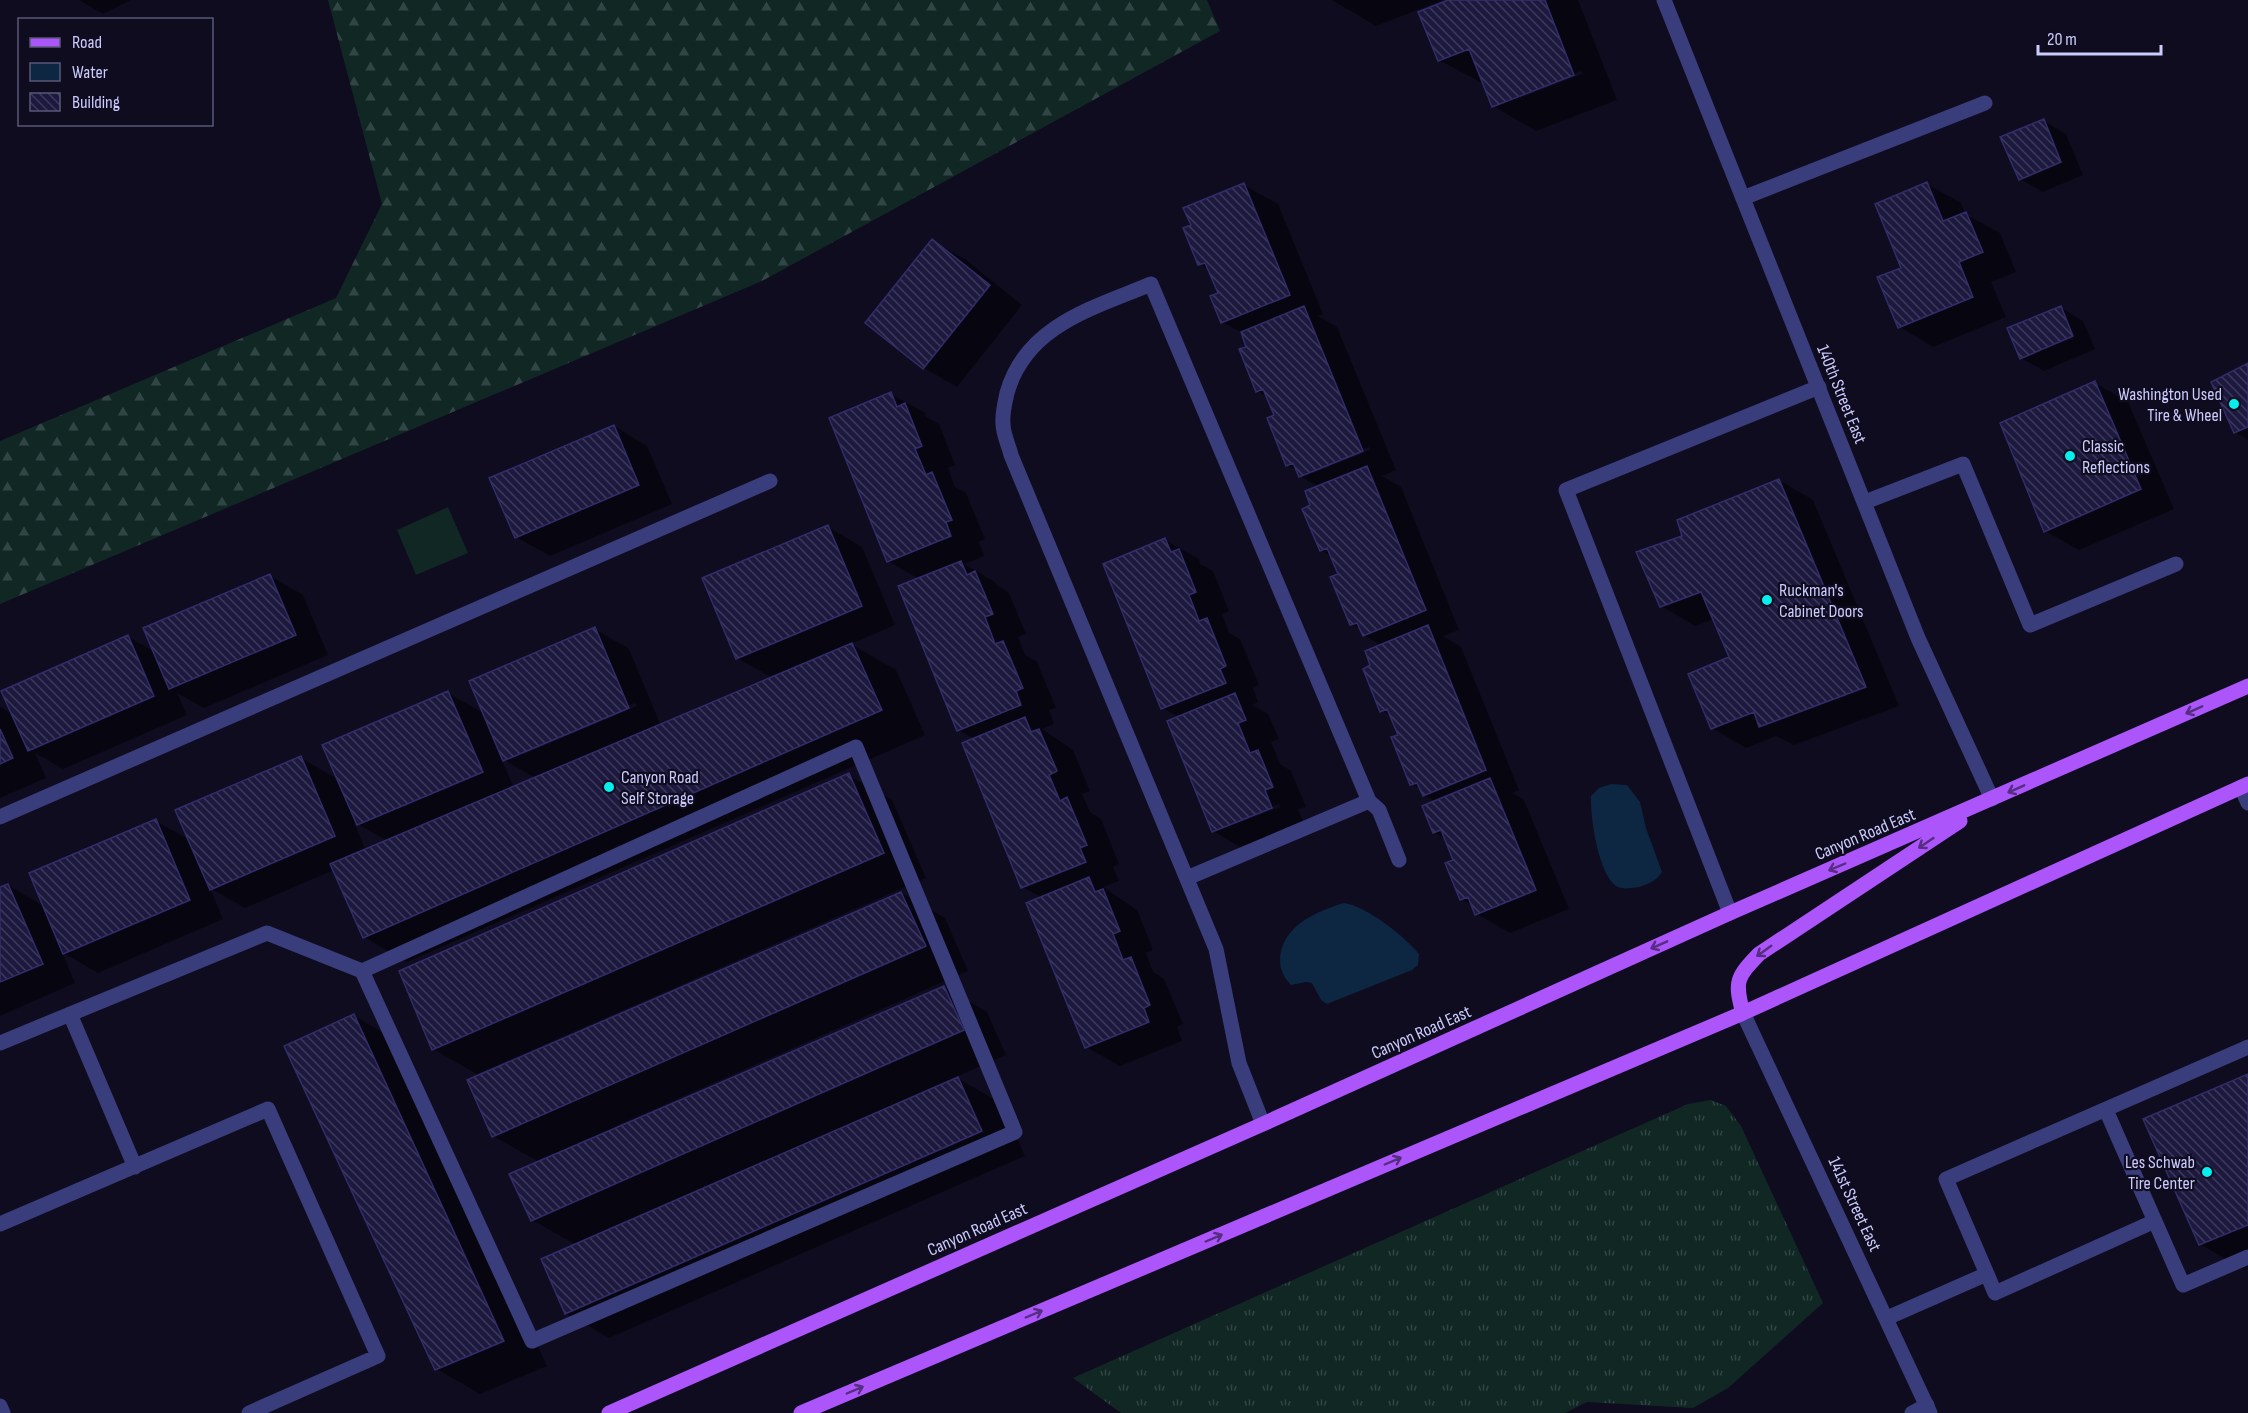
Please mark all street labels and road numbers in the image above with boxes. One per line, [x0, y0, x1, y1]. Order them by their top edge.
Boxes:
street label: 140th Street East [1812, 342, 1871, 447]
street label: Canyon Road East [1812, 804, 1919, 865]
street label: Canyon Road East [1368, 1001, 1475, 1064]
street label: 141st Street East [1824, 1154, 1886, 1255]
street label: Canyon Road East [924, 1198, 1031, 1261]

